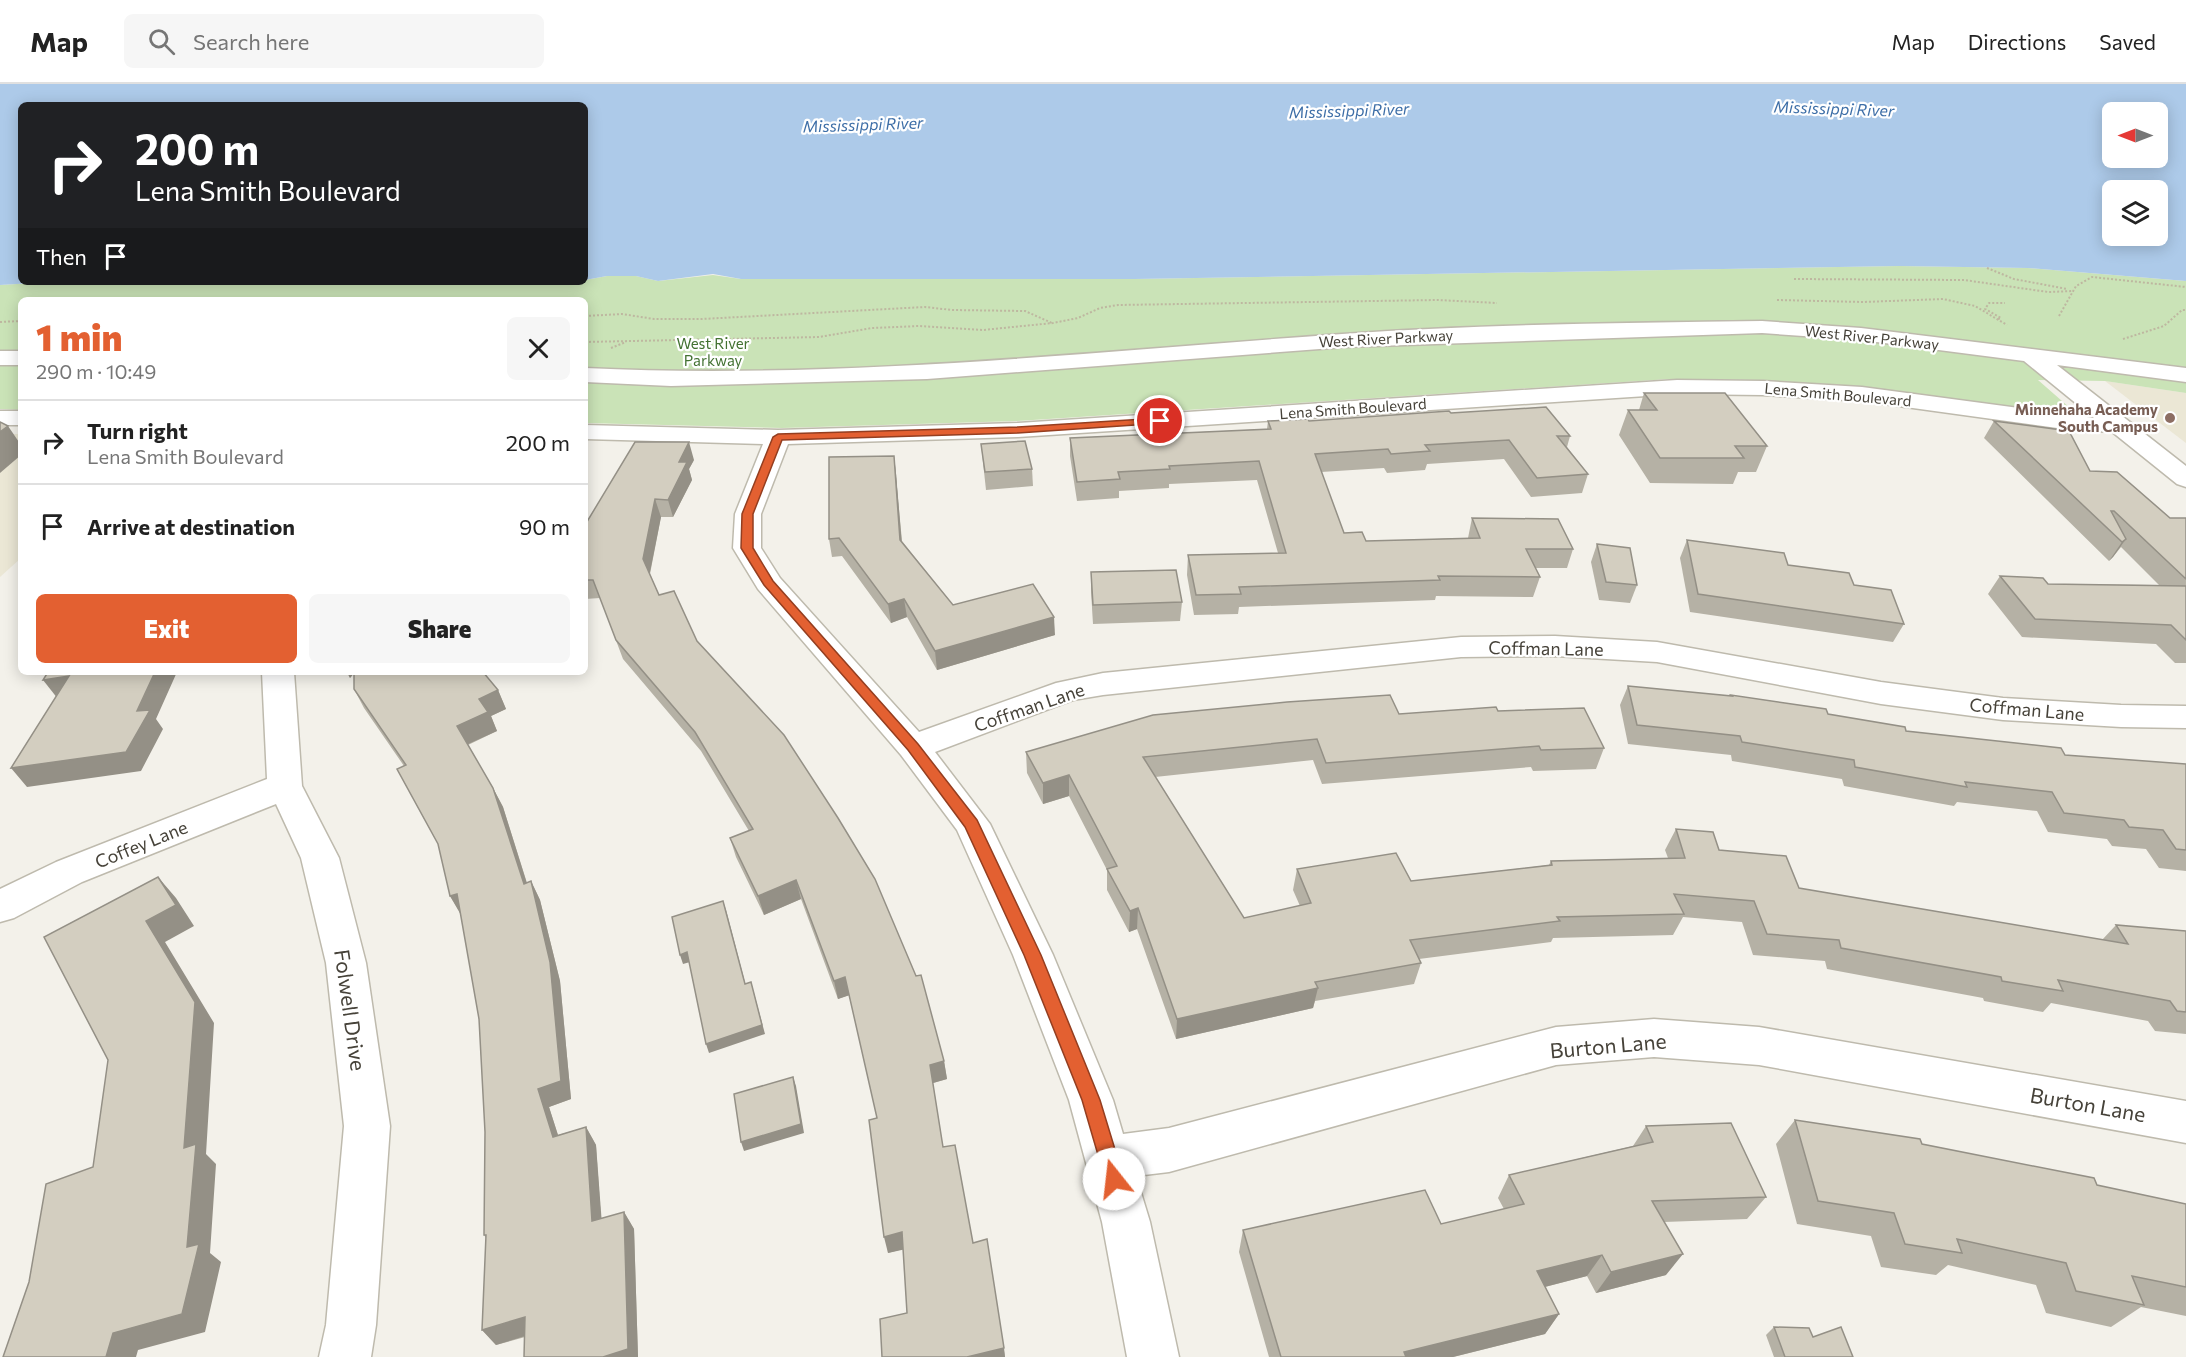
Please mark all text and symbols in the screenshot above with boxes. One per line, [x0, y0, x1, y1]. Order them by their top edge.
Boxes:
search box [124, 14, 544, 68]
text: Map [30, 24, 88, 58]
icon: search [145, 25, 178, 58]
text: Search here [193, 28, 309, 55]
text: Map [1892, 29, 1935, 54]
text: Directions [1968, 29, 2066, 54]
text: Saved [2099, 29, 2156, 54]
water label: Mississippi River [1773, 96, 1895, 120]
water label: Mississippi River [1288, 98, 1410, 122]
north arrow [2102, 102, 2168, 168]
map controls [2102, 102, 2168, 246]
water label: Mississippi River [802, 112, 924, 136]
text: 200 m [135, 122, 259, 174]
icon: right [36, 126, 114, 204]
text: Lena Smith Boulevard [135, 174, 401, 207]
button: layers [2102, 180, 2168, 246]
icon: arrive [99, 240, 132, 273]
text: Then [36, 243, 87, 270]
text: 1 min [36, 314, 122, 358]
button: close [507, 317, 570, 380]
street label: West River Parkway [1804, 321, 1940, 353]
street label: West River Parkway [1318, 325, 1454, 351]
park label: West River Parkway [676, 334, 750, 369]
text: 290 m · 10:49 [36, 359, 156, 383]
street label: Lena Smith Boulevard [1764, 379, 1912, 409]
street label: Lena Smith Boulevard [1279, 394, 1427, 422]
pin [1134, 395, 1185, 446]
place label: Minnehaha Academy South Campus [2015, 400, 2159, 435]
icon: arrive [1143, 404, 1176, 437]
marker: Minnehaha Academy South Campus [2163, 411, 2177, 425]
text: Turn right [87, 417, 188, 444]
icon: right [36, 426, 69, 459]
text: 200 m [506, 429, 570, 456]
text: Lena Smith Boulevard [87, 444, 284, 468]
icon: arrive [36, 510, 69, 543]
text: Arrive at destination [87, 513, 295, 540]
text: 90 m [519, 513, 570, 540]
button: Exit [36, 594, 297, 663]
button: Share [309, 594, 570, 663]
street label: Coffman Lane [1488, 636, 1604, 660]
street label: Coffman Lane [971, 678, 1087, 736]
street label: Coffman Lane [1969, 693, 2085, 725]
street label: Coffey Lane [91, 815, 191, 873]
street label: Folwell Drive [330, 948, 372, 1072]
street label: Burton Lane [1549, 1027, 1667, 1063]
street label: Burton Lane [2028, 1082, 2148, 1126]
position arrow [1082, 1147, 1146, 1211]

